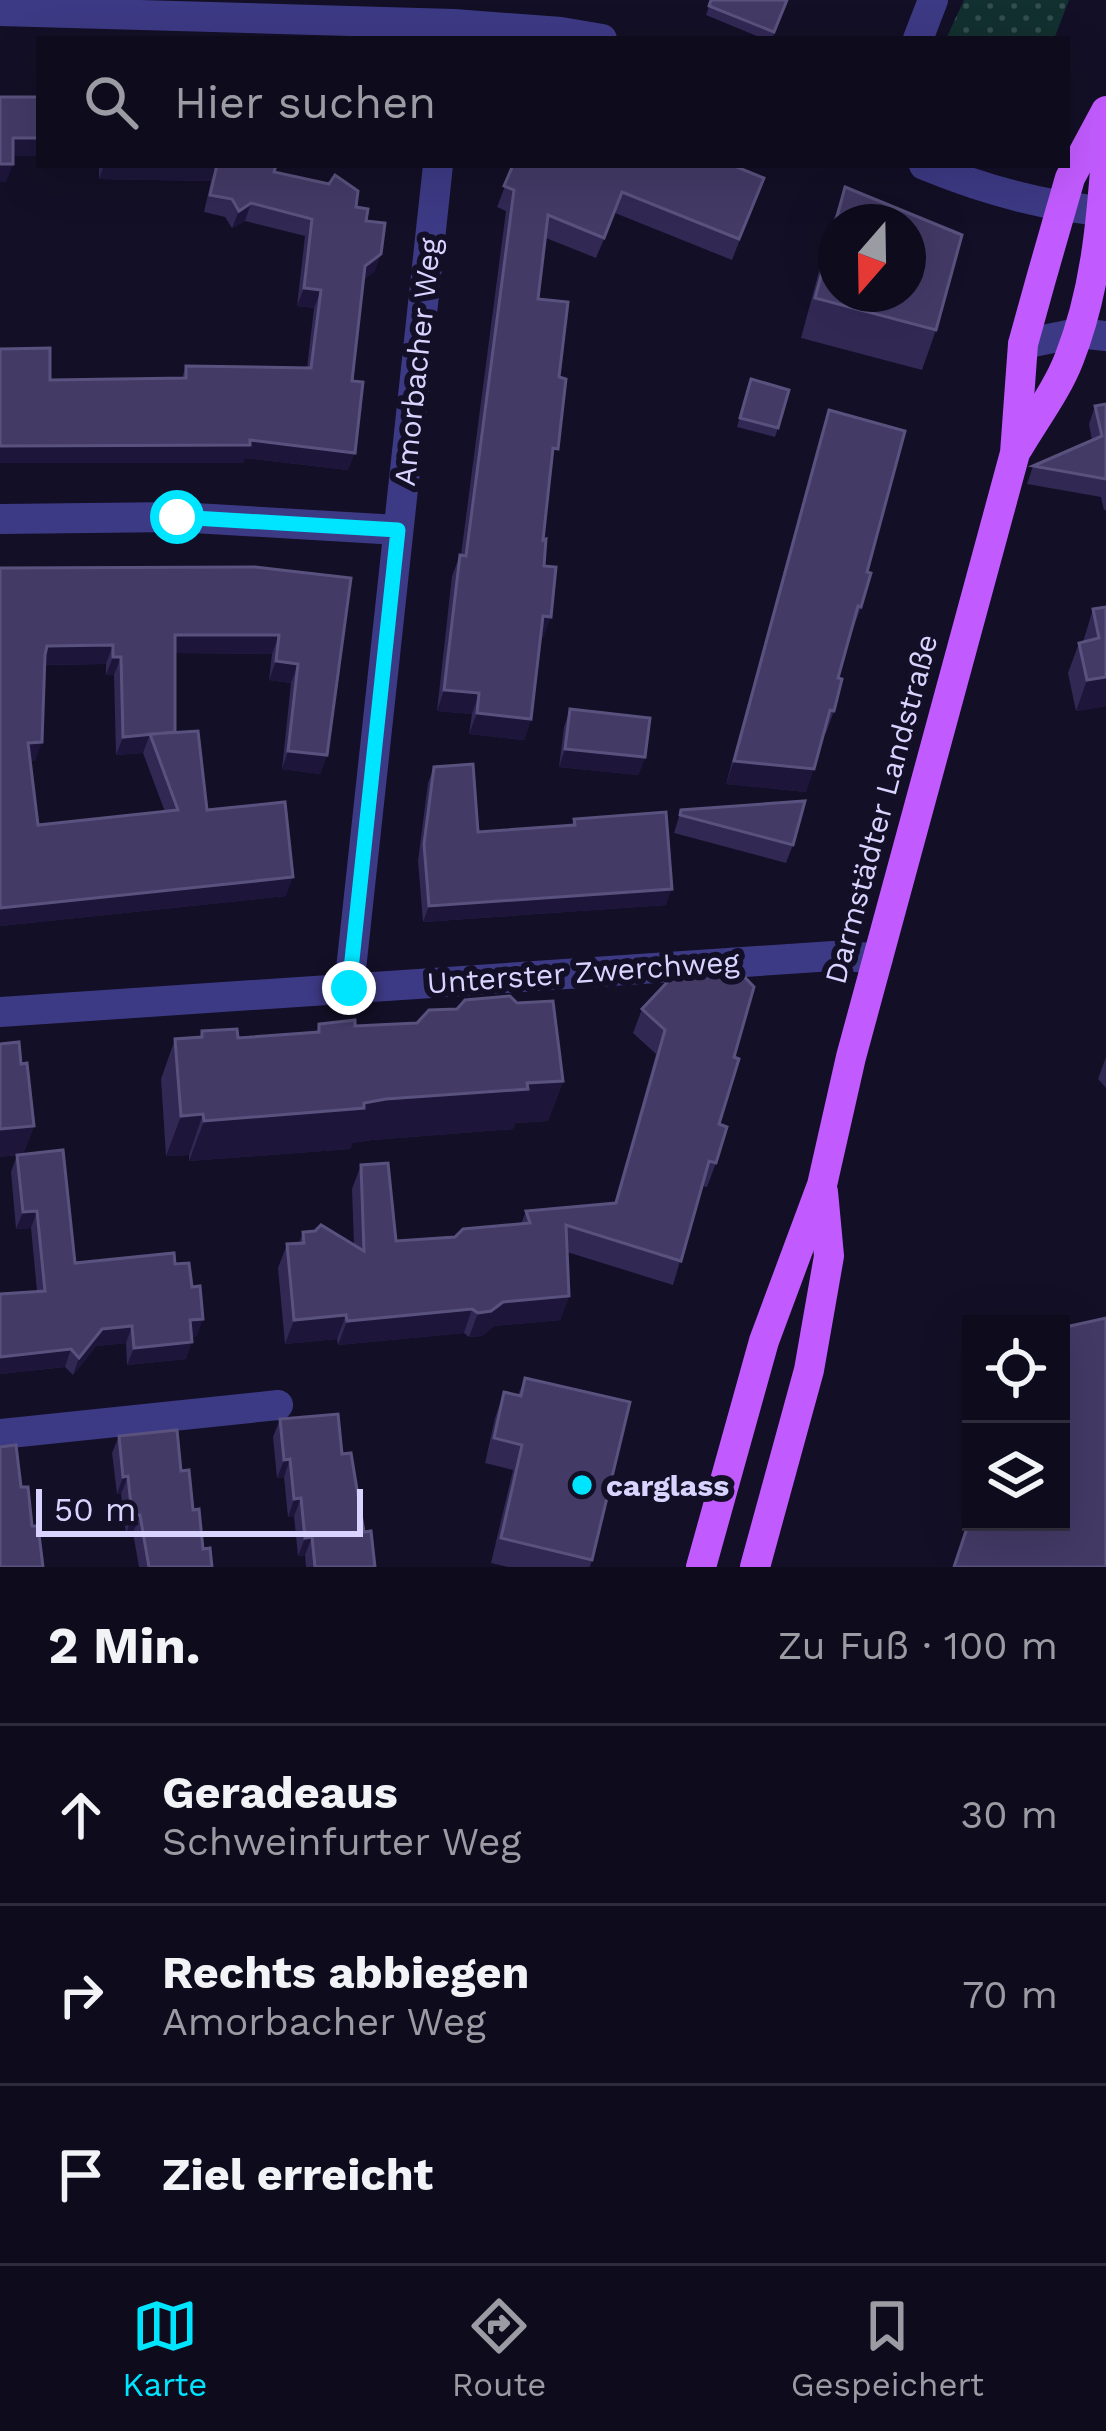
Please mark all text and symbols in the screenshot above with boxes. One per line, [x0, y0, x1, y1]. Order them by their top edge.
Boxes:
search box [36, 36, 1070, 168]
icon: search [78, 69, 144, 135]
text: Hier suchen [174, 76, 436, 129]
north arrow [818, 204, 926, 312]
street label: Amorbacher Weg [387, 236, 447, 488]
route start [150, 490, 204, 544]
street label: Darmstädter Landstraße [817, 630, 945, 988]
street label: Unterster Zwerchweg [425, 944, 741, 1000]
route end [322, 961, 376, 1015]
map controls [962, 1315, 1070, 1531]
button: locate [962, 1315, 1070, 1423]
button: layers [962, 1423, 1070, 1531]
place label: carglass [606, 1468, 729, 1503]
marker: carglass [569, 1472, 595, 1498]
scale bar [36, 1483, 363, 1536]
text: 50 m [54, 1490, 136, 1529]
text: 2 Min. [48, 1616, 201, 1675]
text: Zu Fuß · 100 m [778, 1623, 1058, 1668]
text: Geradeaus [162, 1766, 398, 1819]
icon: ahead [48, 1782, 114, 1848]
text: 30 m [961, 1792, 1058, 1837]
text: Schweinfurter Weg [162, 1819, 521, 1864]
text: Rechts abbiegen [162, 1946, 529, 1999]
icon: right [48, 1962, 114, 2028]
text: 70 m [962, 1972, 1058, 2017]
text: Amorbacher Weg [162, 1999, 486, 2044]
icon: arrive [48, 2142, 114, 2208]
text: Ziel erreicht [162, 2148, 433, 2201]
tab: Karte [122, 2293, 207, 2404]
tab: Route [452, 2293, 546, 2404]
tab: Gespeichert [791, 2293, 984, 2404]

